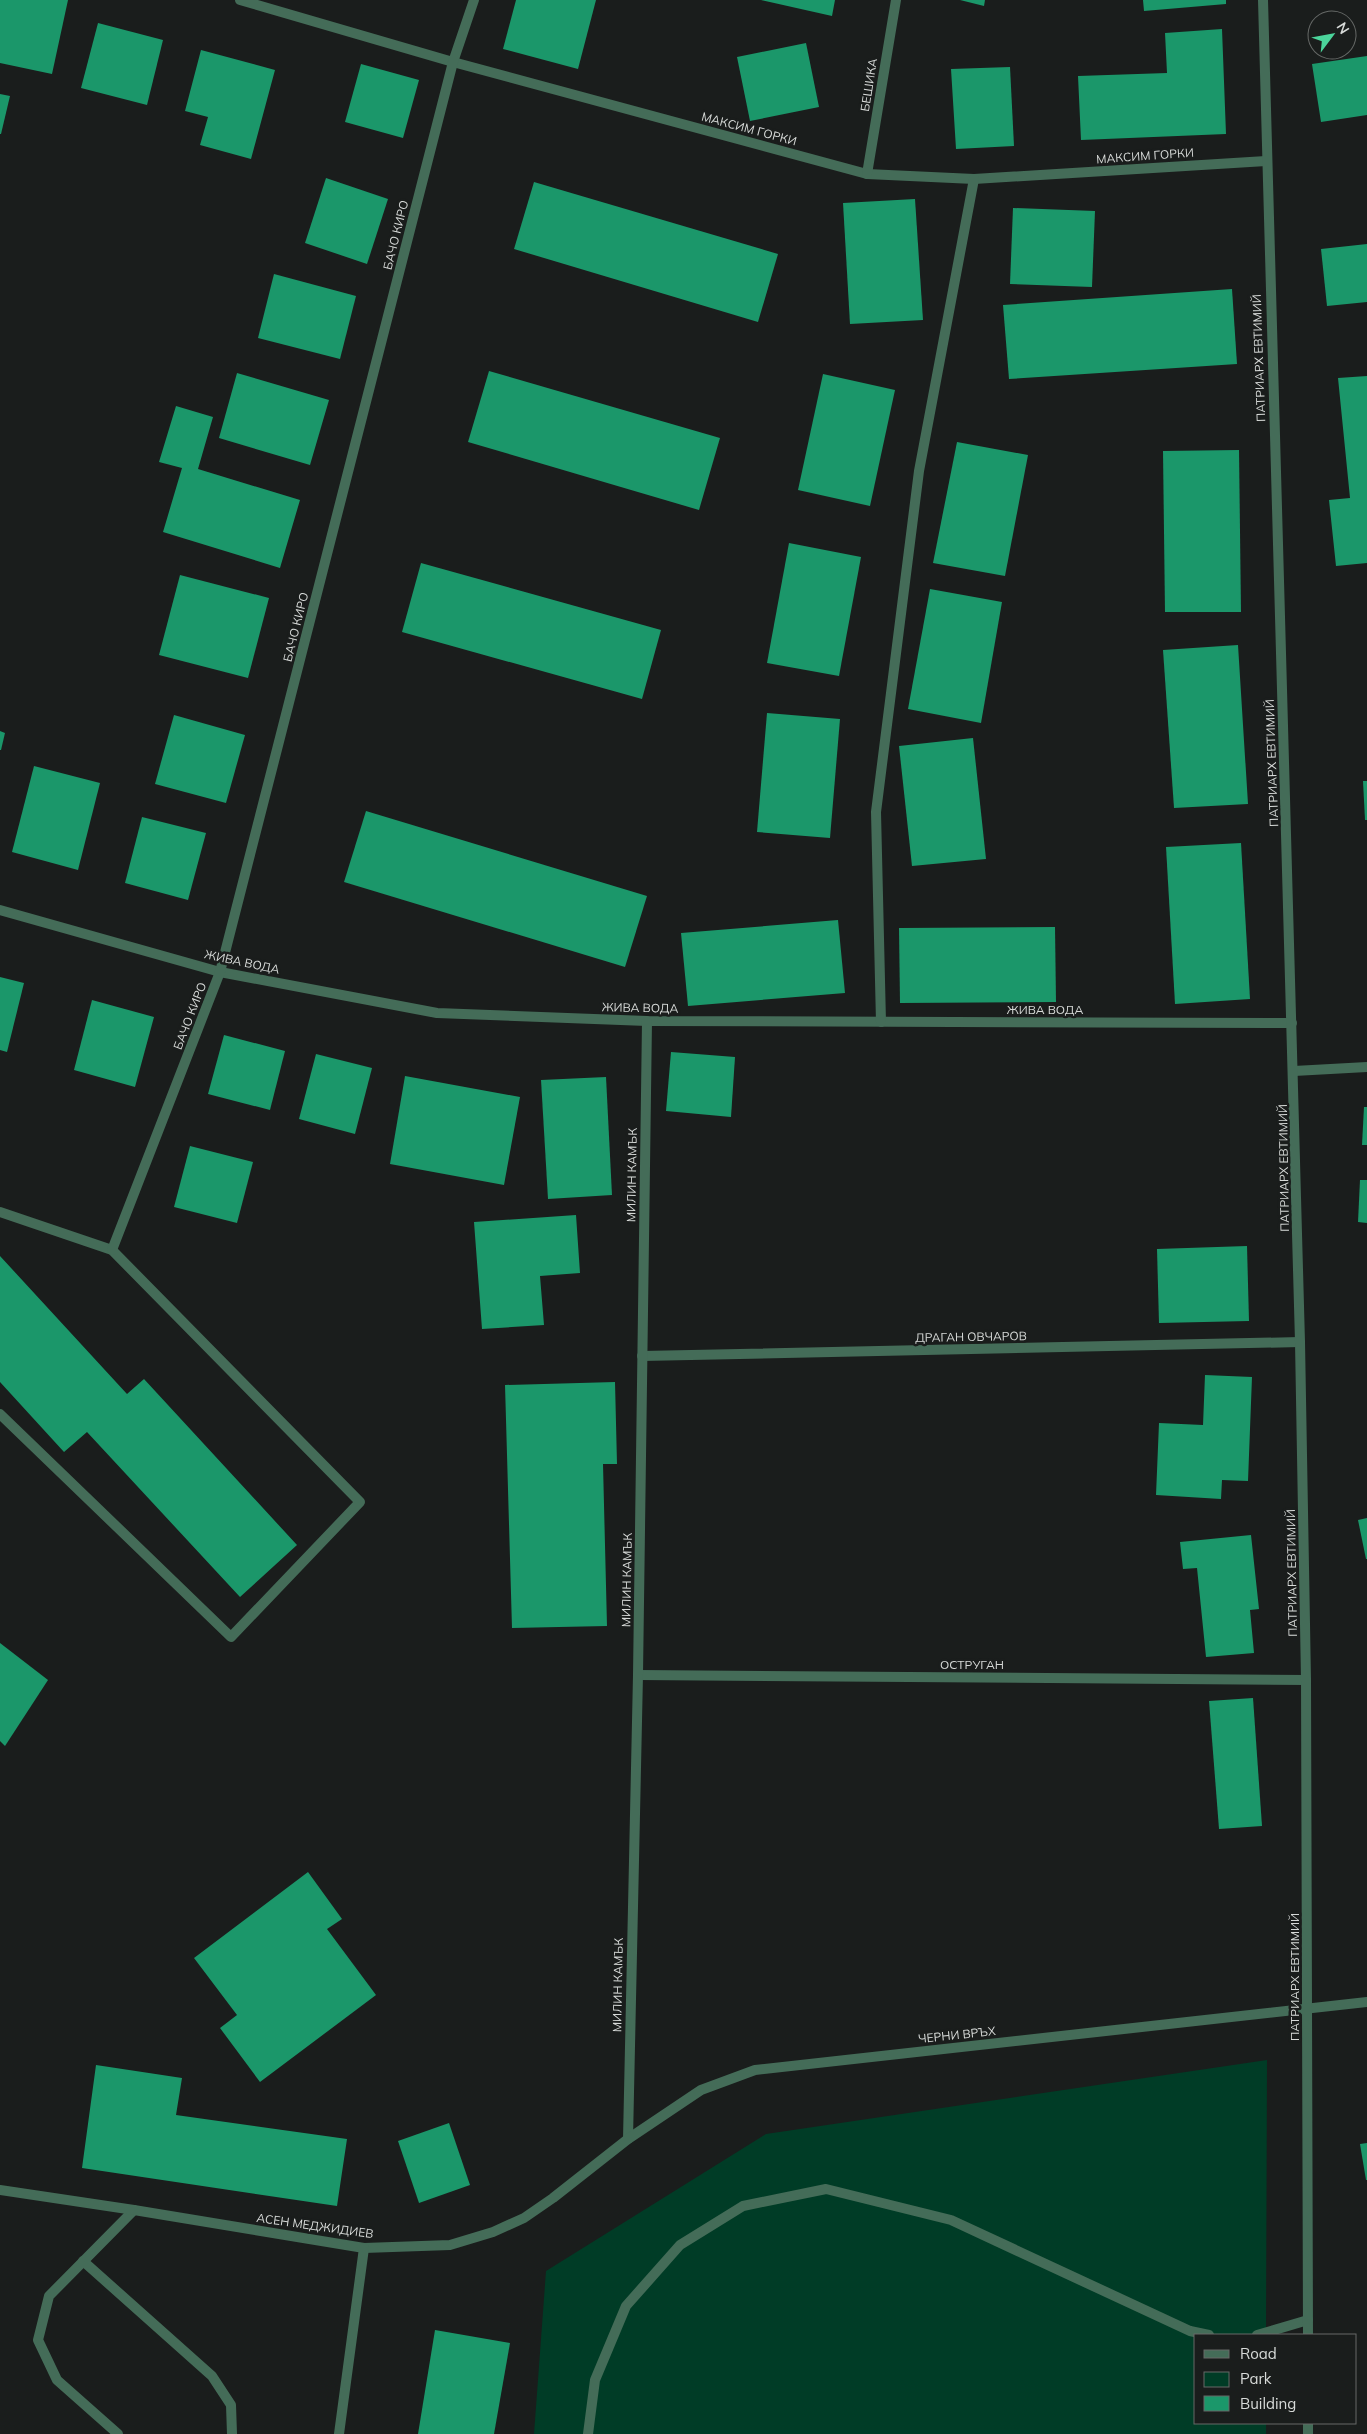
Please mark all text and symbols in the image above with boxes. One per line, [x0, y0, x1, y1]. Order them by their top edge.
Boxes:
north arrow [1307, 10, 1357, 60]
text: N [1333, 19, 1353, 37]
street label: БЕШИКА [857, 57, 880, 113]
street label: МАКСИМ ГОРКИ [700, 109, 798, 148]
street label: МАКСИМ ГОРКИ [1096, 145, 1194, 166]
street label: БАЧО КИРО [380, 199, 411, 271]
street label: ПАТРИАРХ ЕВТИМИЙ [1249, 294, 1268, 422]
street label: БАЧО КИРО [280, 591, 311, 663]
street label: ПАТРИАРХ ЕВТИМИЙ [1262, 699, 1281, 827]
street label: ЖИВА ВОДА [203, 946, 281, 977]
street label: БАЧО КИРО [170, 980, 209, 1052]
street label: ЖИВА ВОДА [602, 999, 679, 1016]
street label: ЖИВА ВОДА [1007, 1002, 1083, 1017]
street label: ПАТРИАРХ ЕВТИМИЙ [1275, 1104, 1292, 1232]
street label: МИЛИН КАМЪК [623, 1128, 640, 1222]
street label: ДРАГАН ОВЧАРОВ [915, 1328, 1027, 1345]
street label: ПАТРИАРХ ЕВТИМИЙ [1283, 1509, 1300, 1637]
street label: МИЛИН КАМЪК [618, 1533, 635, 1627]
street label: ОСТРУГАН [940, 1657, 1004, 1672]
street label: ПАТРИАРХ ЕВТИМИЙ [1287, 1913, 1302, 2041]
street label: МИЛИН КАМЪК [609, 1938, 626, 2032]
street label: ЧЕРНИ ВРЪХ [917, 2023, 997, 2046]
street label: АСЕН МЕДЖИДИЕВ [256, 2210, 374, 2241]
legend [1194, 2334, 1357, 2424]
text: Road [1240, 2344, 1277, 2363]
text: Park [1240, 2369, 1272, 2388]
text: Building [1240, 2394, 1296, 2413]

